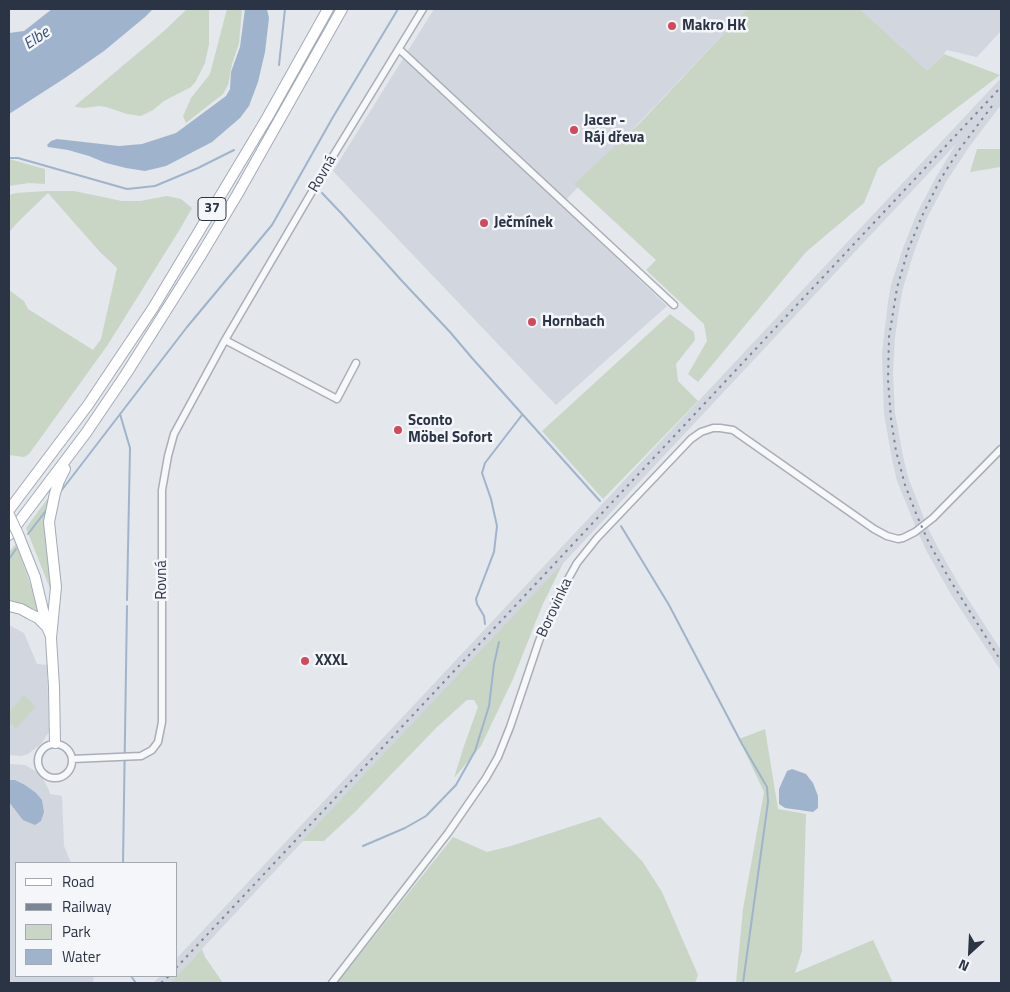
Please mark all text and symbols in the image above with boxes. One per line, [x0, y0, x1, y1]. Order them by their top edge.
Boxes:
place label: Makro HK [682, 17, 746, 35]
marker: Makro HK [666, 20, 678, 32]
water label: Elbe [20, 24, 54, 54]
place label: Jacer - Ráj dřeva [584, 112, 644, 147]
marker: Jacer - Ráj dřeva [568, 124, 580, 136]
street label: Rovná [305, 152, 341, 196]
road number: 37 [198, 198, 226, 220]
place label: Ječmínek [494, 214, 553, 232]
marker: Ječmínek [478, 217, 490, 229]
place label: Hornbach [542, 313, 605, 331]
marker: Hornbach [526, 316, 538, 328]
place label: Sconto Möbel Sofort [408, 412, 492, 447]
marker: Sconto Möbel Sofort [392, 424, 404, 436]
street label: Rovná [153, 560, 171, 600]
street label: Borovinka [533, 576, 577, 640]
place label: XXXL [315, 652, 348, 670]
marker: XXXL [299, 655, 311, 667]
legend [15, 862, 178, 977]
text: Road [62, 870, 94, 893]
text: Railway [62, 895, 112, 918]
text: Park [62, 920, 91, 943]
north arrow [945, 927, 995, 977]
text: Water [62, 945, 101, 968]
text: N [955, 954, 972, 978]

